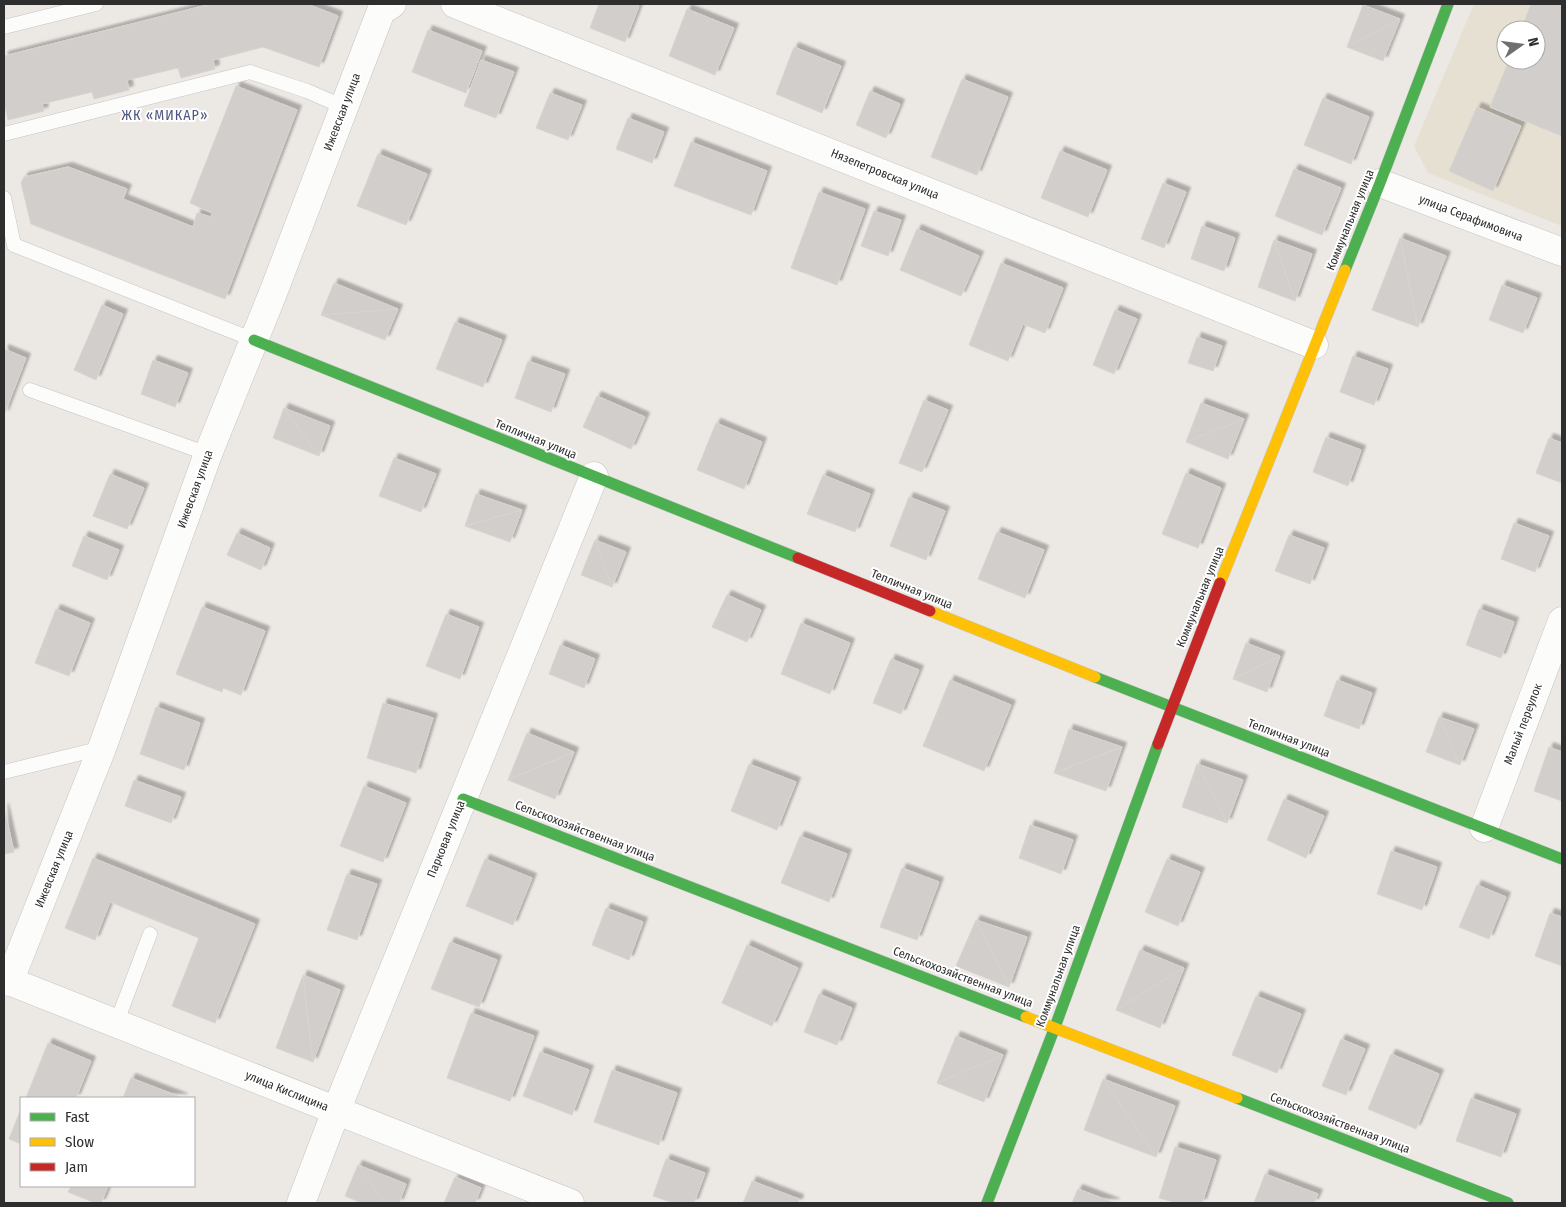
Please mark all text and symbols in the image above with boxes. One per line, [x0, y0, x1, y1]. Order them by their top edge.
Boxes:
north arrow [1496, 20, 1546, 70]
text: N [1524, 36, 1542, 48]
street label: Ижевская улица [321, 71, 363, 153]
district label: ЖК «МИКАР» [122, 107, 208, 124]
street label: Нязепетровская улица [829, 146, 941, 202]
street label: Коммунальная улица [1323, 167, 1377, 272]
street label: улица Серафимовича [1417, 192, 1525, 244]
street label: Тепличная улица [493, 416, 579, 462]
street label: Ижевская улица [174, 448, 216, 530]
street label: Коммунальная улица [1173, 544, 1227, 649]
street label: Тепличная улица [869, 566, 955, 612]
street label: Малый переулок [1501, 681, 1545, 767]
street label: Тепличная улица [1246, 716, 1332, 760]
street label: Парковая улица [424, 798, 468, 880]
street label: Сельскохозяйственная улица [513, 798, 657, 864]
street label: Ижевская улица [32, 828, 76, 910]
street label: Коммунальная улица [1033, 923, 1083, 1029]
street label: Сельскохозяйственная улица [891, 944, 1035, 1010]
street label: улица Кислицина [243, 1068, 331, 1114]
street label: Сельскохозяйственная улица [1268, 1090, 1412, 1156]
legend [20, 1097, 195, 1187]
text: Fast [65, 1108, 89, 1126]
text: Slow [65, 1133, 94, 1151]
text: Jam [65, 1158, 88, 1176]

